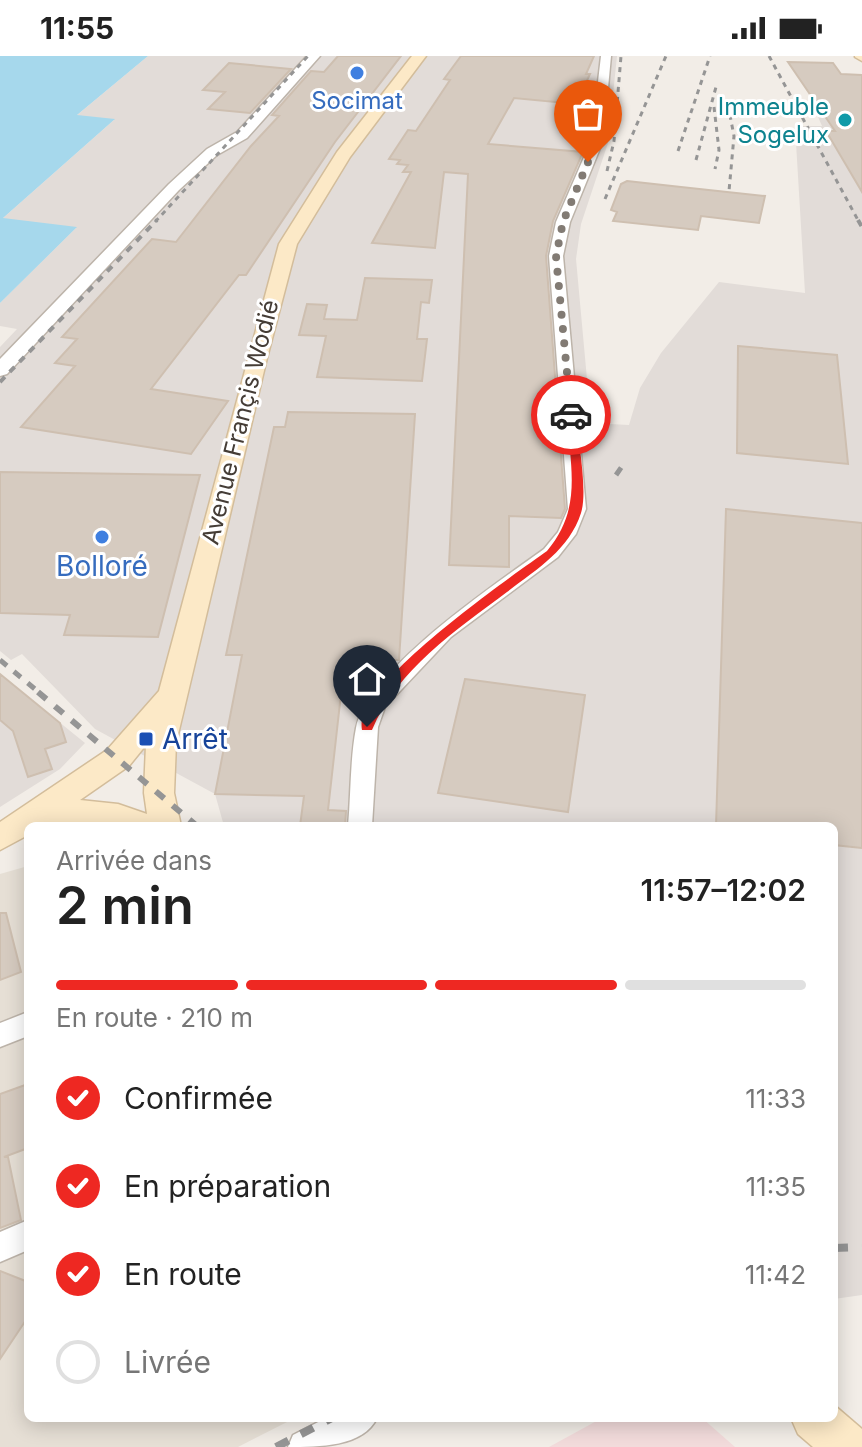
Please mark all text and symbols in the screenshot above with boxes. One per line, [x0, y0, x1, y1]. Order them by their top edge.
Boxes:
text: 11:55 [40, 10, 114, 46]
marker: Socimat [348, 64, 366, 82]
pin [554, 80, 622, 162]
place label: Socimat [311, 86, 403, 115]
icon: bag [566, 92, 610, 136]
place label: Immeuble Sogelux [718, 92, 829, 149]
marker: Immeuble Sogelux [836, 111, 854, 129]
street label: Avenue Françis Wodié [196, 296, 284, 548]
courier [531, 375, 611, 455]
icon: car [549, 393, 593, 437]
marker: Bolloré [93, 528, 111, 546]
place label: Bolloré [56, 549, 148, 583]
pin [333, 645, 401, 727]
icon: home [345, 657, 389, 701]
place label: Arrêt [162, 722, 228, 756]
marker: Arrêt [137, 730, 155, 748]
text: Arrivée dans [56, 845, 212, 876]
text: 11:57–12:02 [640, 872, 806, 908]
text: 2 min [56, 874, 194, 937]
text: En route · 210 m [56, 1002, 253, 1033]
icon: check [56, 1076, 100, 1120]
text: Confirmée [124, 1080, 273, 1116]
text: 11:33 [745, 1083, 806, 1114]
icon: check [56, 1164, 100, 1208]
text: En préparation [124, 1168, 331, 1204]
text: 11:35 [745, 1171, 806, 1202]
icon: check [56, 1252, 100, 1296]
text: En route [124, 1256, 242, 1292]
text: 11:42 [745, 1259, 806, 1290]
text: Livrée [124, 1344, 211, 1380]

